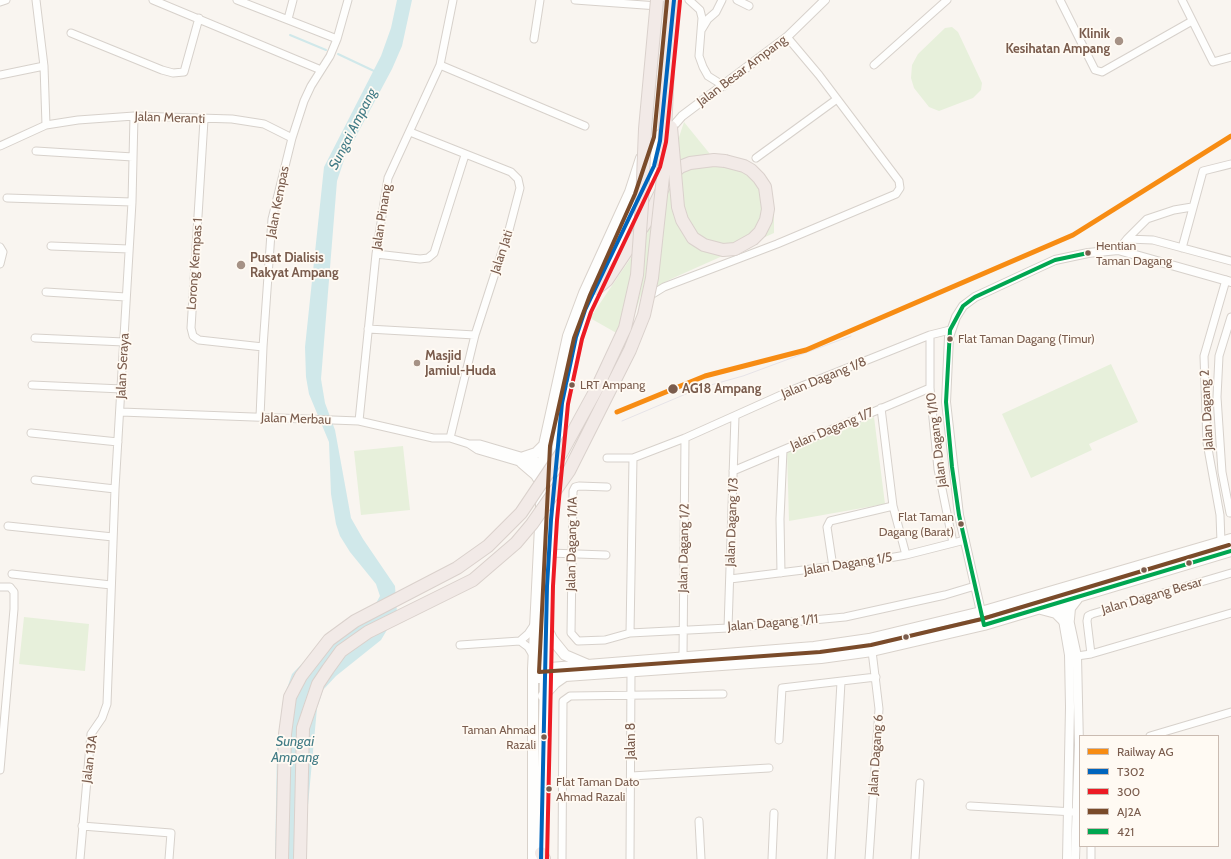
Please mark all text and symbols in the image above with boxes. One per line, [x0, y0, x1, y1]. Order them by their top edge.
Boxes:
place label: Klinik Kesihatan Ampang [1005, 26, 1110, 57]
street label: Jalan Besar Ampang [694, 32, 790, 110]
marker: Klinik Kesihatan Ampang [1113, 35, 1125, 47]
water label: Sungai Ampang [325, 86, 381, 172]
street label: Jalan Meranti [134, 109, 206, 127]
street label: Jalan Kempas [263, 165, 293, 239]
street label: Jalan Pinang [369, 183, 395, 251]
street label: Lorong Kempas 1 [184, 217, 206, 311]
street label: Jalan Jati [488, 228, 516, 276]
place label: Hentian Taman Dagang [1096, 239, 1172, 267]
marker: Hentian Taman Dagang [1083, 248, 1093, 258]
place label: Pusat Dialisis Rakyat Ampang [250, 250, 339, 281]
marker: Pusat Dialisis Rakyat Ampang [235, 259, 247, 271]
place label: Flat Taman Dagang (Timur) [958, 332, 1095, 346]
street label: Jalan Seraya [113, 333, 133, 399]
marker: Flat Taman Dagang (Timur) [945, 334, 955, 344]
place label: Masjid Jamiul-Huda [425, 348, 496, 379]
street label: Jalan Dagang 1/8 [779, 354, 869, 402]
marker: Masjid Jamiul-Huda [412, 358, 422, 368]
street label: Jalan Dagang 2 [1197, 369, 1217, 451]
place label: LRT Ampang [580, 378, 645, 392]
marker: LRT Ampang [567, 380, 577, 390]
place label: AG18 Ampang [682, 381, 761, 397]
marker: AG18 Ampang [666, 382, 680, 396]
street label: Jalan Dagang 1/10 [923, 392, 951, 488]
street label: Jalan Dagang 1/7 [788, 404, 876, 454]
street label: Jalan Merbau [261, 410, 331, 428]
street label: Jalan Dagang 1/3 [723, 477, 741, 567]
street label: Jalan Dagang 1/1A [563, 497, 581, 591]
street label: Jalan Dagang 1/2 [675, 503, 693, 593]
place label: Flat Taman Dagang (Barat) [879, 510, 954, 538]
marker: Flat Taman Dagang (Barat) [956, 519, 966, 529]
street label: Jalan Dagang 1/5 [803, 549, 893, 579]
unlabelled marker [1184, 558, 1194, 568]
unlabelled marker [1139, 565, 1149, 575]
street label: Jalan Dagang Besar [1100, 574, 1204, 618]
street label: Jalan Dagang 1/11 [727, 611, 819, 635]
unlabelled marker [901, 632, 911, 642]
street label: Jalan Dagang 6 [865, 714, 887, 796]
place label: Taman Ahmad Razali [462, 723, 536, 751]
street label: Jalan 8 [623, 723, 639, 759]
marker: Taman Ahmad Razali [539, 732, 549, 742]
street label: Jalan 13A [79, 734, 101, 784]
water label: Sungai Ampang [271, 734, 319, 766]
legend [1079, 735, 1219, 847]
text: Railway AG [1117, 744, 1174, 759]
text: T302 [1117, 764, 1145, 779]
place label: Flat Taman Dato Ahmad Razali [556, 775, 639, 803]
marker: Flat Taman Dato Ahmad Razali [544, 784, 554, 794]
text: 300 [1117, 784, 1140, 799]
text: AJ2A [1117, 804, 1141, 819]
text: 421 [1117, 824, 1134, 839]

